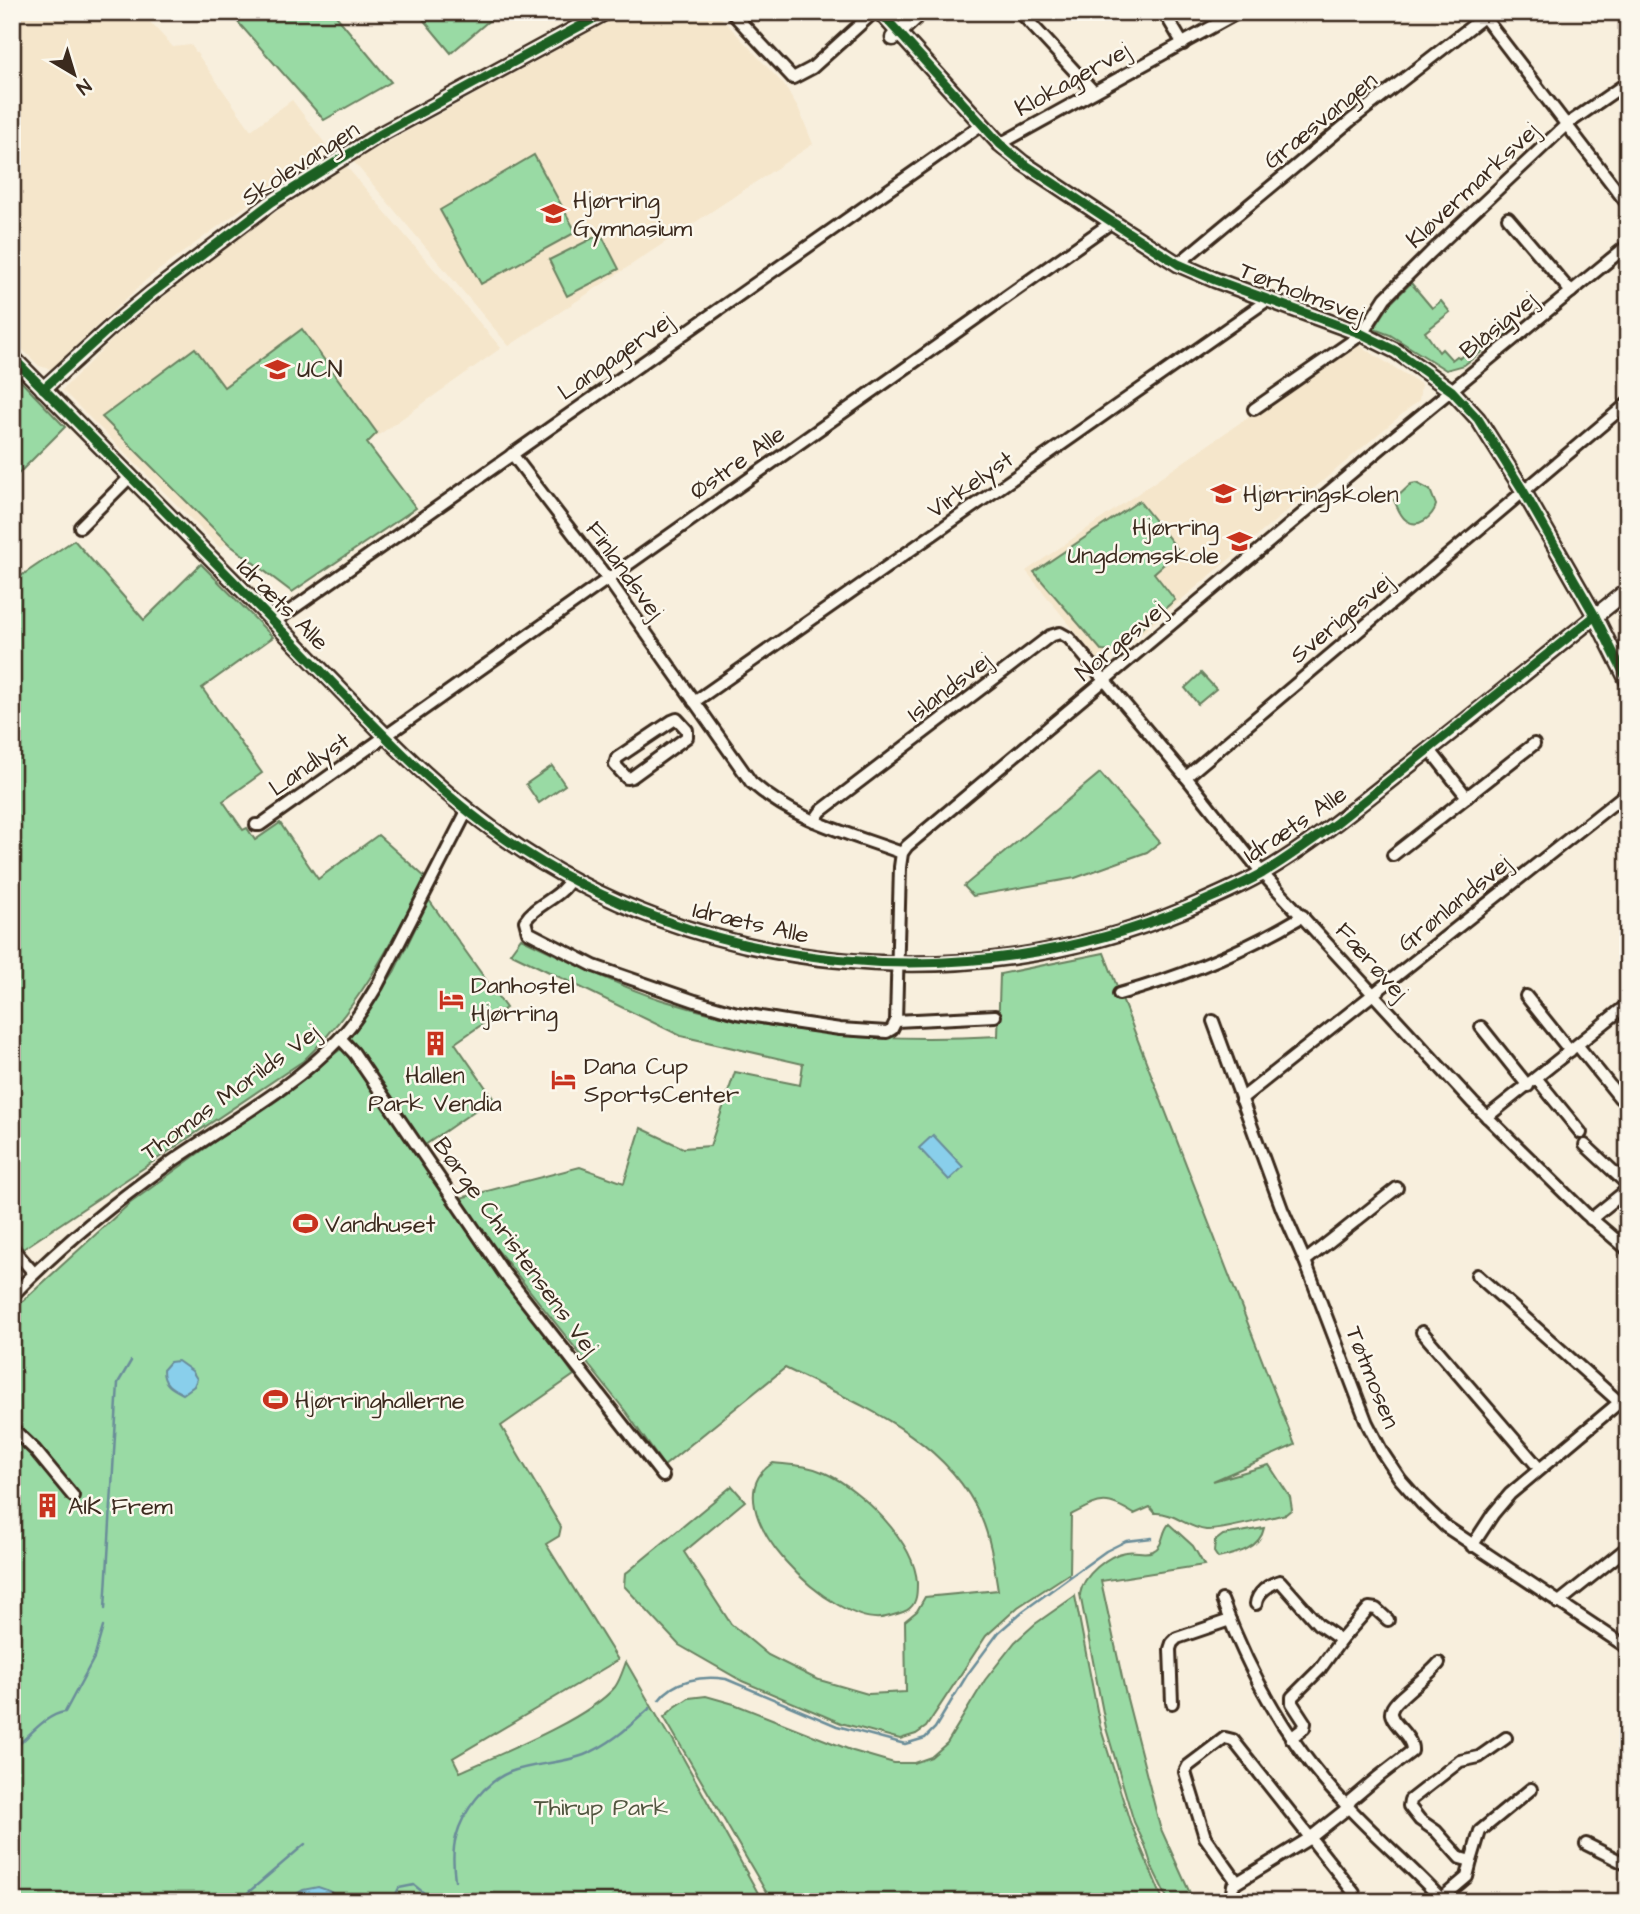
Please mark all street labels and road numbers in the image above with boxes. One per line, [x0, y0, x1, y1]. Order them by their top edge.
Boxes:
street label: Klokagervej [1009, 34, 1137, 126]
street label: Græsvangen [1256, 64, 1386, 178]
street label: Skolevangen [235, 113, 367, 216]
street label: Kløvermarksvej [1399, 114, 1547, 257]
street label: Tørholmsvej [1234, 254, 1370, 333]
street label: Blåsigvej [1453, 284, 1546, 368]
street label: Langagervej [551, 304, 681, 410]
street label: Østre Alle [683, 417, 792, 508]
street label: Virkelyst [921, 443, 1021, 528]
street label: Finlandsvej [577, 514, 672, 627]
street label: Idræts Alle [228, 551, 336, 659]
street label: Sverigesvej [1283, 565, 1402, 673]
street label: Norgesvej [1068, 593, 1174, 691]
street label: Islandsvej [900, 644, 999, 731]
street label: Landlyst [262, 724, 358, 806]
street label: Idræts Alle [1237, 778, 1354, 872]
street label: Grønlandsvej [1391, 847, 1519, 960]
street label: Idræts Alle [689, 893, 812, 953]
street label: Færøvej [1327, 915, 1416, 1009]
street label: Thomas Morilds Vej [134, 1016, 327, 1169]
street label: Børge Christensens Vej [424, 1131, 606, 1364]
street label: Tøtmosen [1336, 1321, 1408, 1434]

